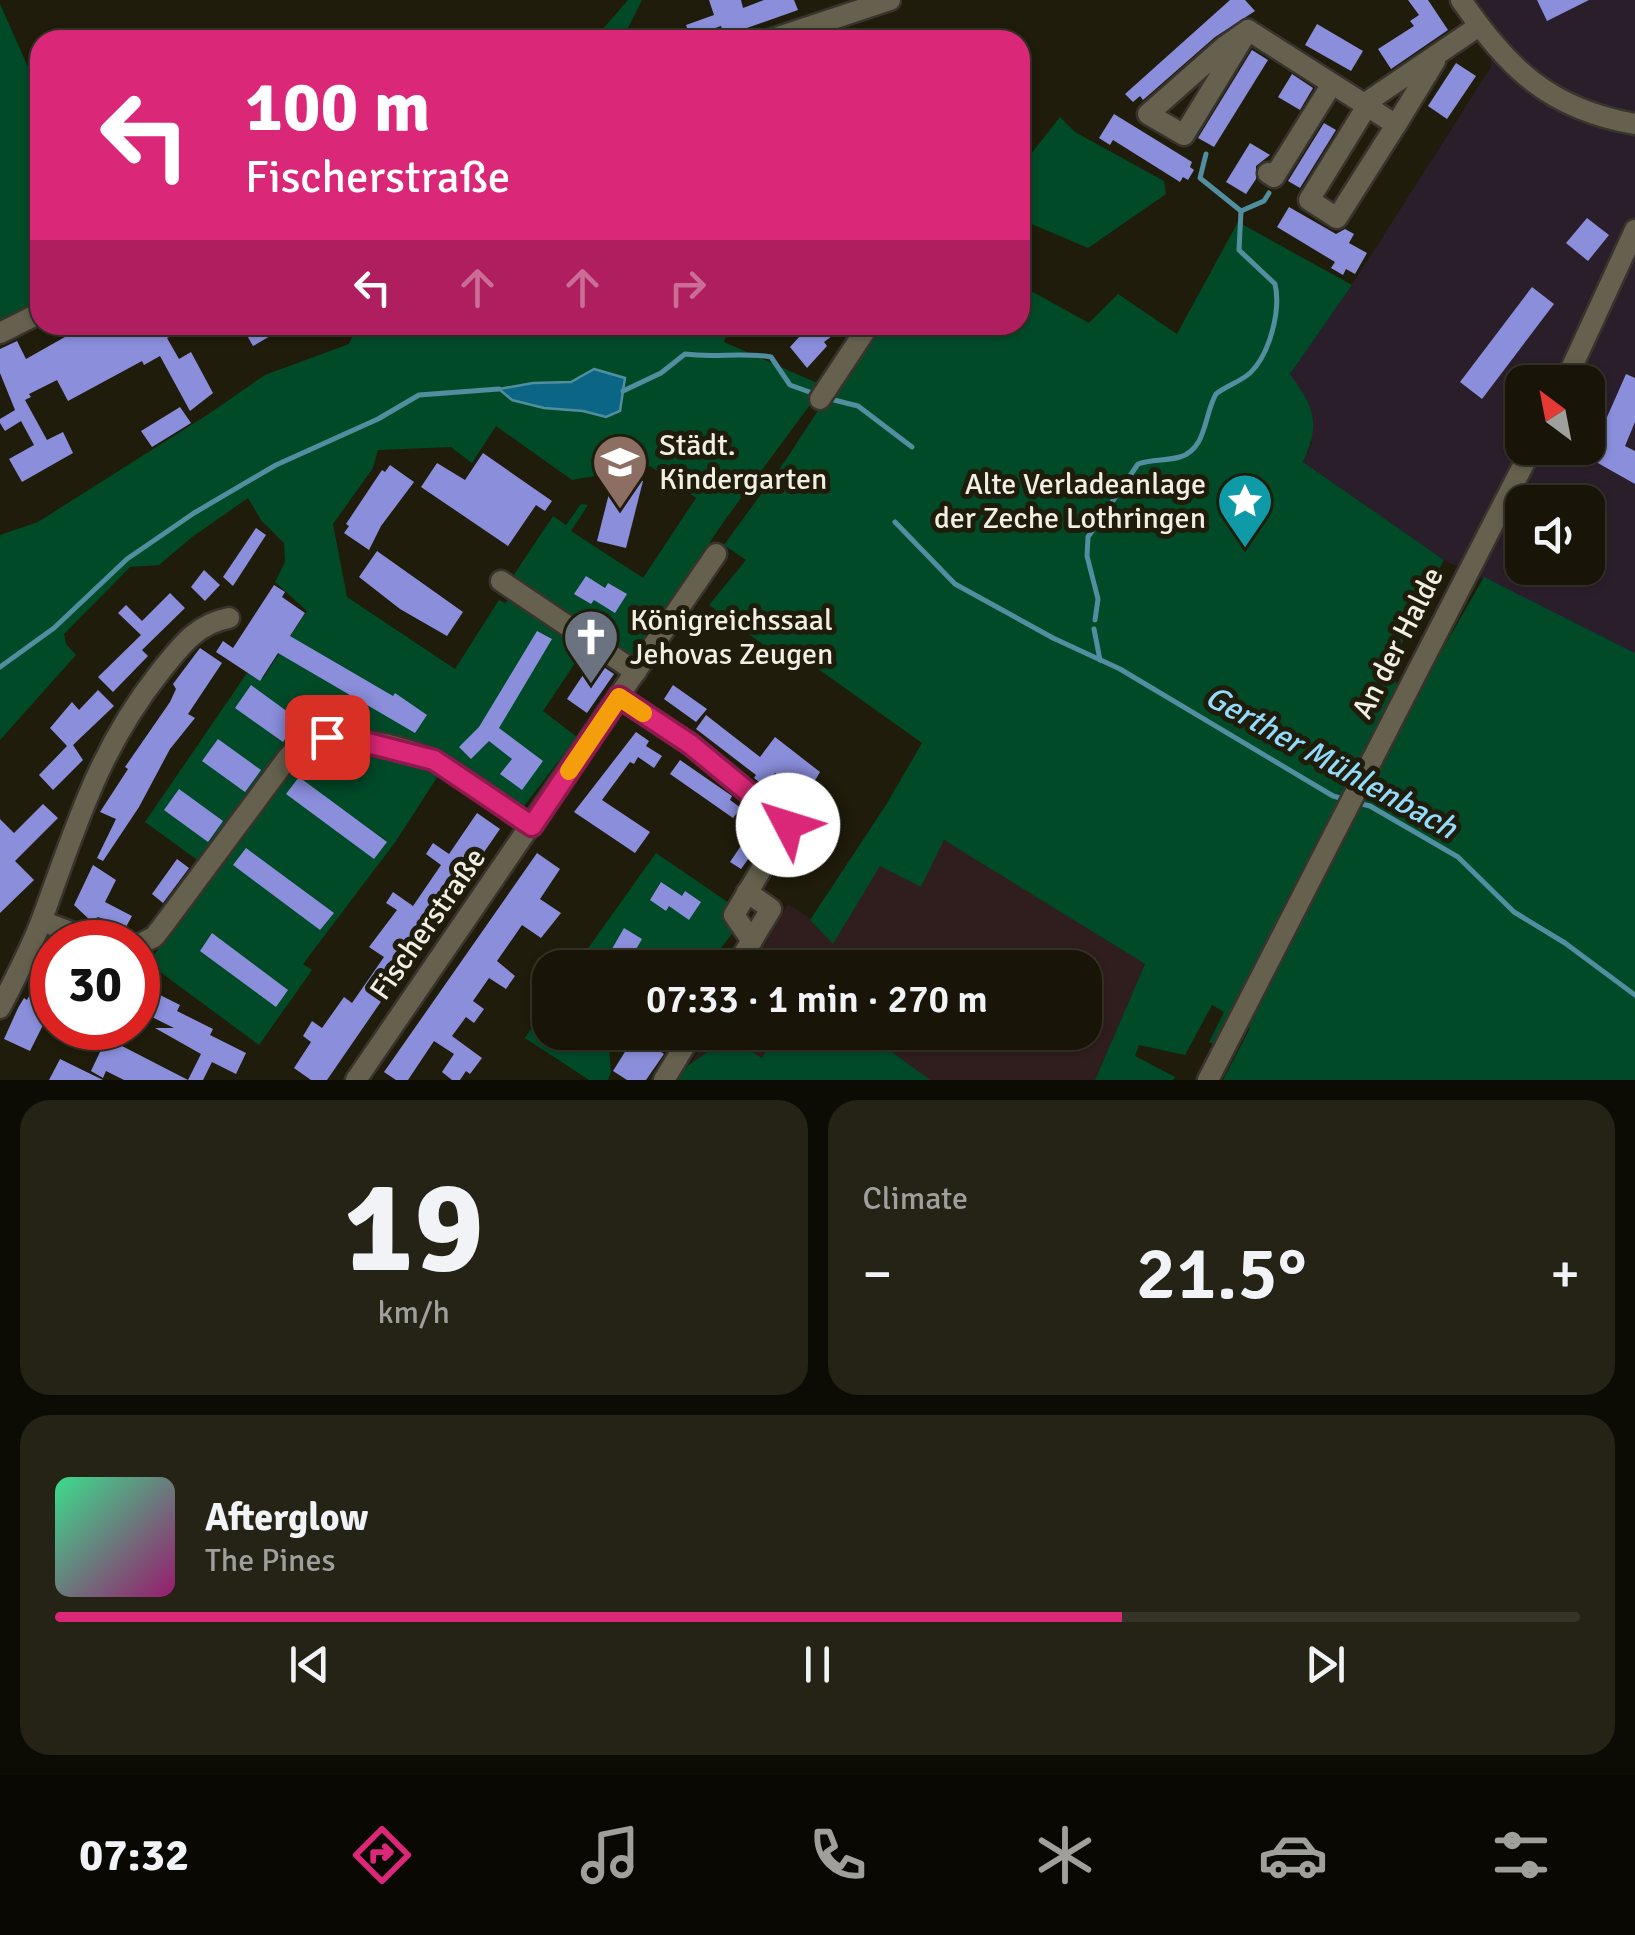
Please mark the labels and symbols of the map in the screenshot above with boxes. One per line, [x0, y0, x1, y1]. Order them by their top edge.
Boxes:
north arrow [1505, 365, 1605, 465]
place label: Städt. Kindergarten [659, 427, 827, 498]
school or university icon: Städt. Kindergarten [590, 432, 650, 511]
place label: Alte Verladeanlage der Zeche Lothringen [934, 466, 1206, 537]
place icon: Alte Verladeanlage der Zeche Lothringen [1215, 471, 1275, 550]
street label: An der Halde [1344, 561, 1452, 725]
place label: Königreichssaal Jehovas Zeugen [630, 602, 833, 673]
church icon: Königreichssaal Jehovas Zeugen [561, 607, 621, 686]
water label: Gerther Mühlenbach [1199, 677, 1465, 848]
pin [285, 695, 370, 780]
position arrow [736, 773, 840, 877]
street label: Fischerstraße [362, 841, 494, 1007]
speed limit sign: 30 [30, 920, 160, 1050]

